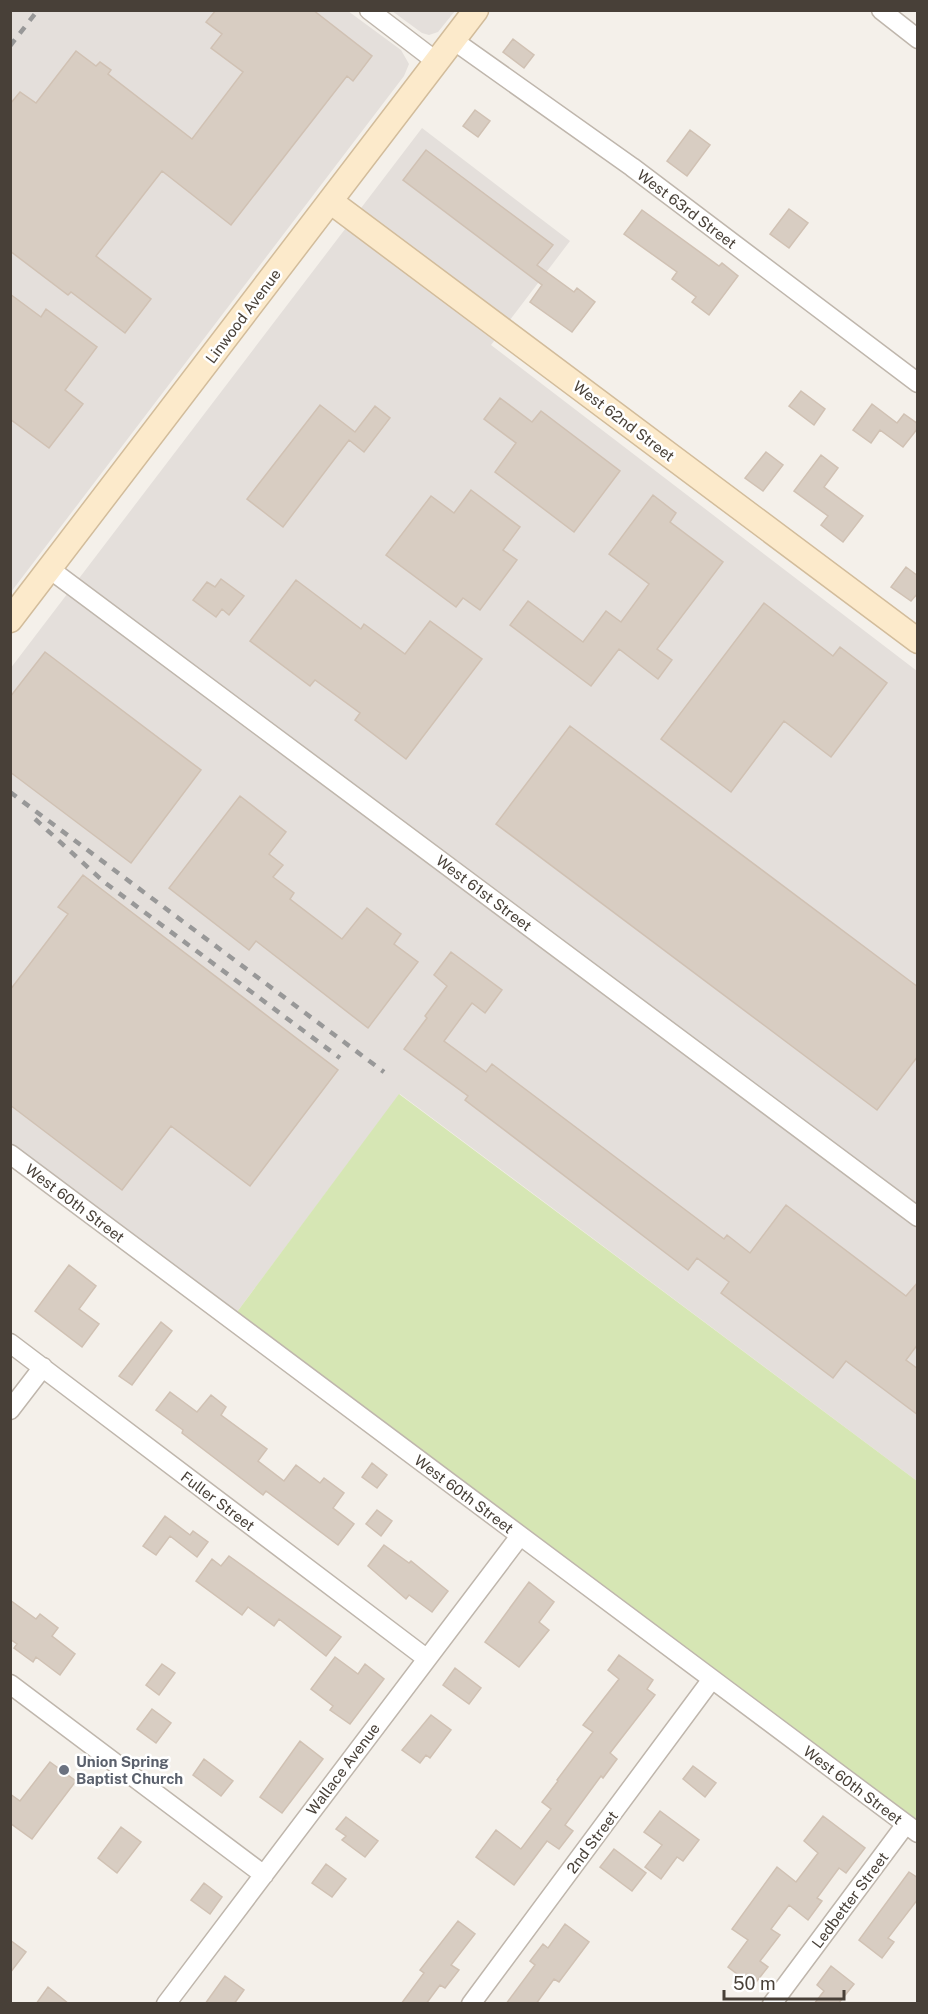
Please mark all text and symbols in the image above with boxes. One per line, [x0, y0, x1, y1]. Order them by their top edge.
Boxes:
street label: West 63rd Street [634, 166, 740, 252]
street label: Linwood Avenue [202, 266, 284, 366]
street label: West 62nd Street [570, 377, 678, 465]
street label: West 61st Street [433, 852, 535, 935]
street label: West 60th Street [22, 1160, 128, 1246]
street label: West 60th Street [411, 1451, 517, 1537]
street label: Fuller Street [178, 1468, 258, 1534]
street label: Wallace Avenue [303, 1720, 383, 1818]
street label: West 60th Street [800, 1742, 906, 1828]
place label: Union Spring Baptist Church [76, 1753, 183, 1787]
marker: Union Spring Baptist Church [57, 1763, 71, 1777]
street label: 2nd Street [563, 1807, 621, 1877]
street label: Ledbetter Street [808, 1849, 892, 1951]
scale bar [724, 1963, 844, 2001]
text: 50 m [733, 1973, 776, 1994]

